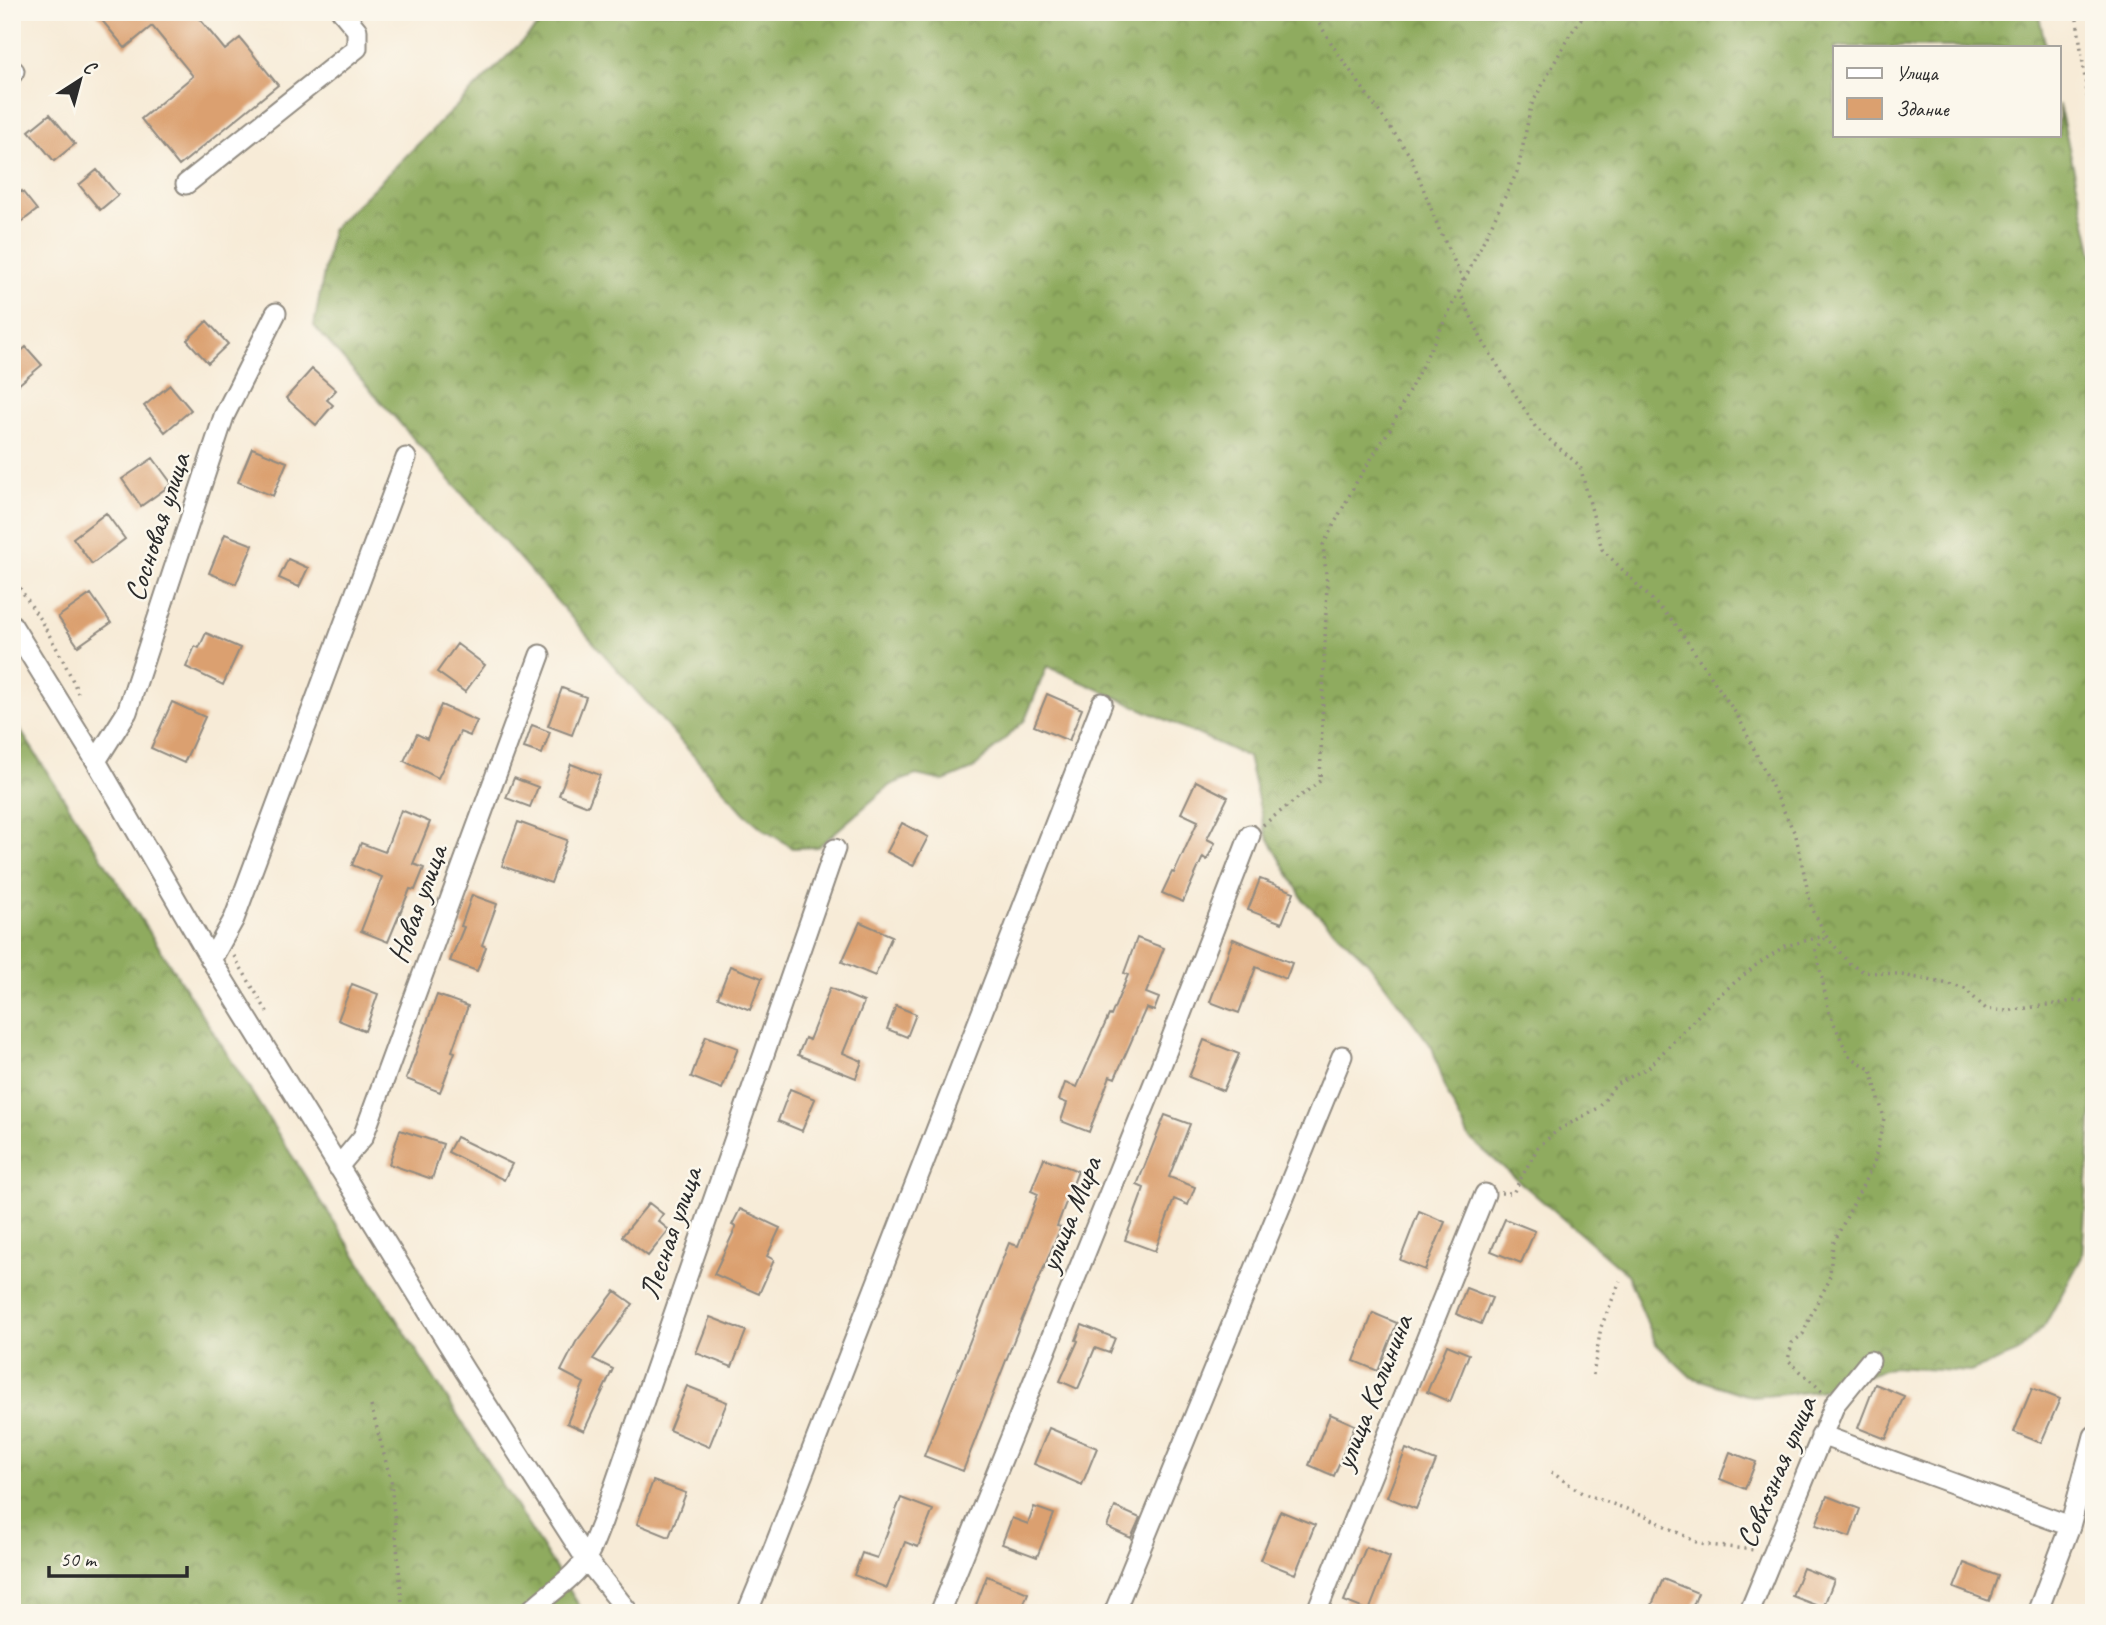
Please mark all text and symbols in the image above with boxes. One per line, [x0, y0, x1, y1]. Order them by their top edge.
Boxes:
north arrow [46, 46, 116, 116]
legend [1833, 46, 2060, 136]
text: С [79, 55, 102, 81]
text: Улица [1896, 60, 1939, 86]
text: Здание [1896, 96, 1950, 122]
street label: Сосновая улица [115, 446, 199, 606]
street label: Новая улица [378, 837, 457, 968]
street label: улица Мира [1029, 1149, 1111, 1279]
street label: Лесная улица [630, 1159, 711, 1304]
street label: улица Калинина [1324, 1307, 1422, 1477]
street label: Совхозная улица [1727, 1389, 1826, 1553]
scale bar [49, 1534, 187, 1578]
text: 50 m [60, 1546, 98, 1572]

